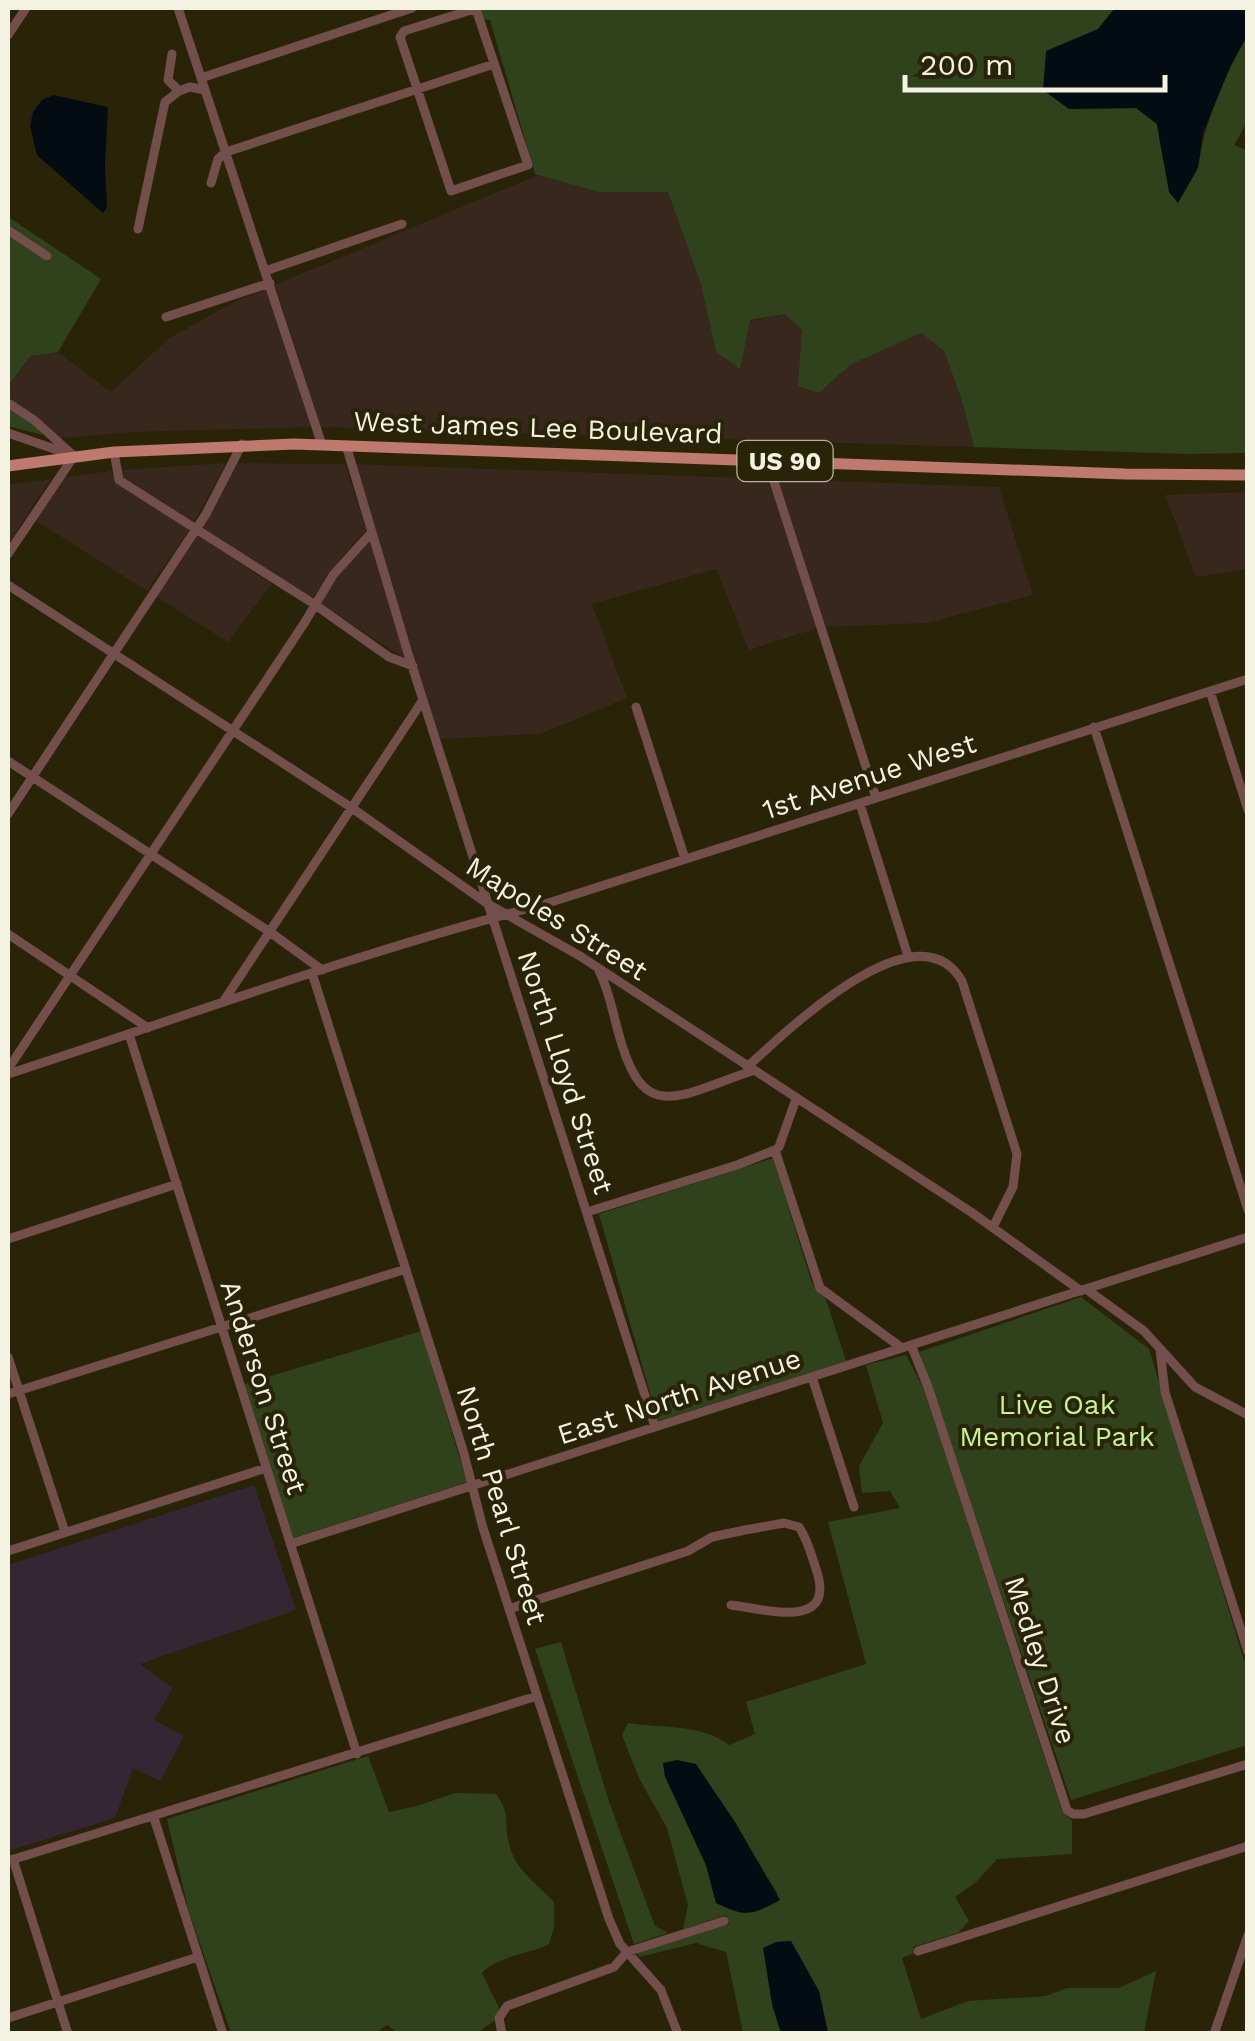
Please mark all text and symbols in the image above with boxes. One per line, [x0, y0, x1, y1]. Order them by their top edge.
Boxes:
scale bar [905, 30, 1165, 92]
text: 200 m [920, 47, 1014, 82]
street label: West James Lee Boulevard [353, 405, 723, 450]
road number: US 90 [738, 441, 832, 481]
street label: 1st Avenue West [758, 726, 980, 827]
street label: Mapoles Street [460, 850, 654, 987]
street label: North Lloyd Street [511, 946, 621, 1198]
street label: Anderson Street [213, 1276, 314, 1499]
street label: East North Avenue [553, 1342, 805, 1451]
street label: North Pearl Street [449, 1382, 554, 1629]
park label: Live Oak Memorial Park [959, 1388, 1155, 1453]
street label: Medley Drive [998, 1572, 1083, 1748]

